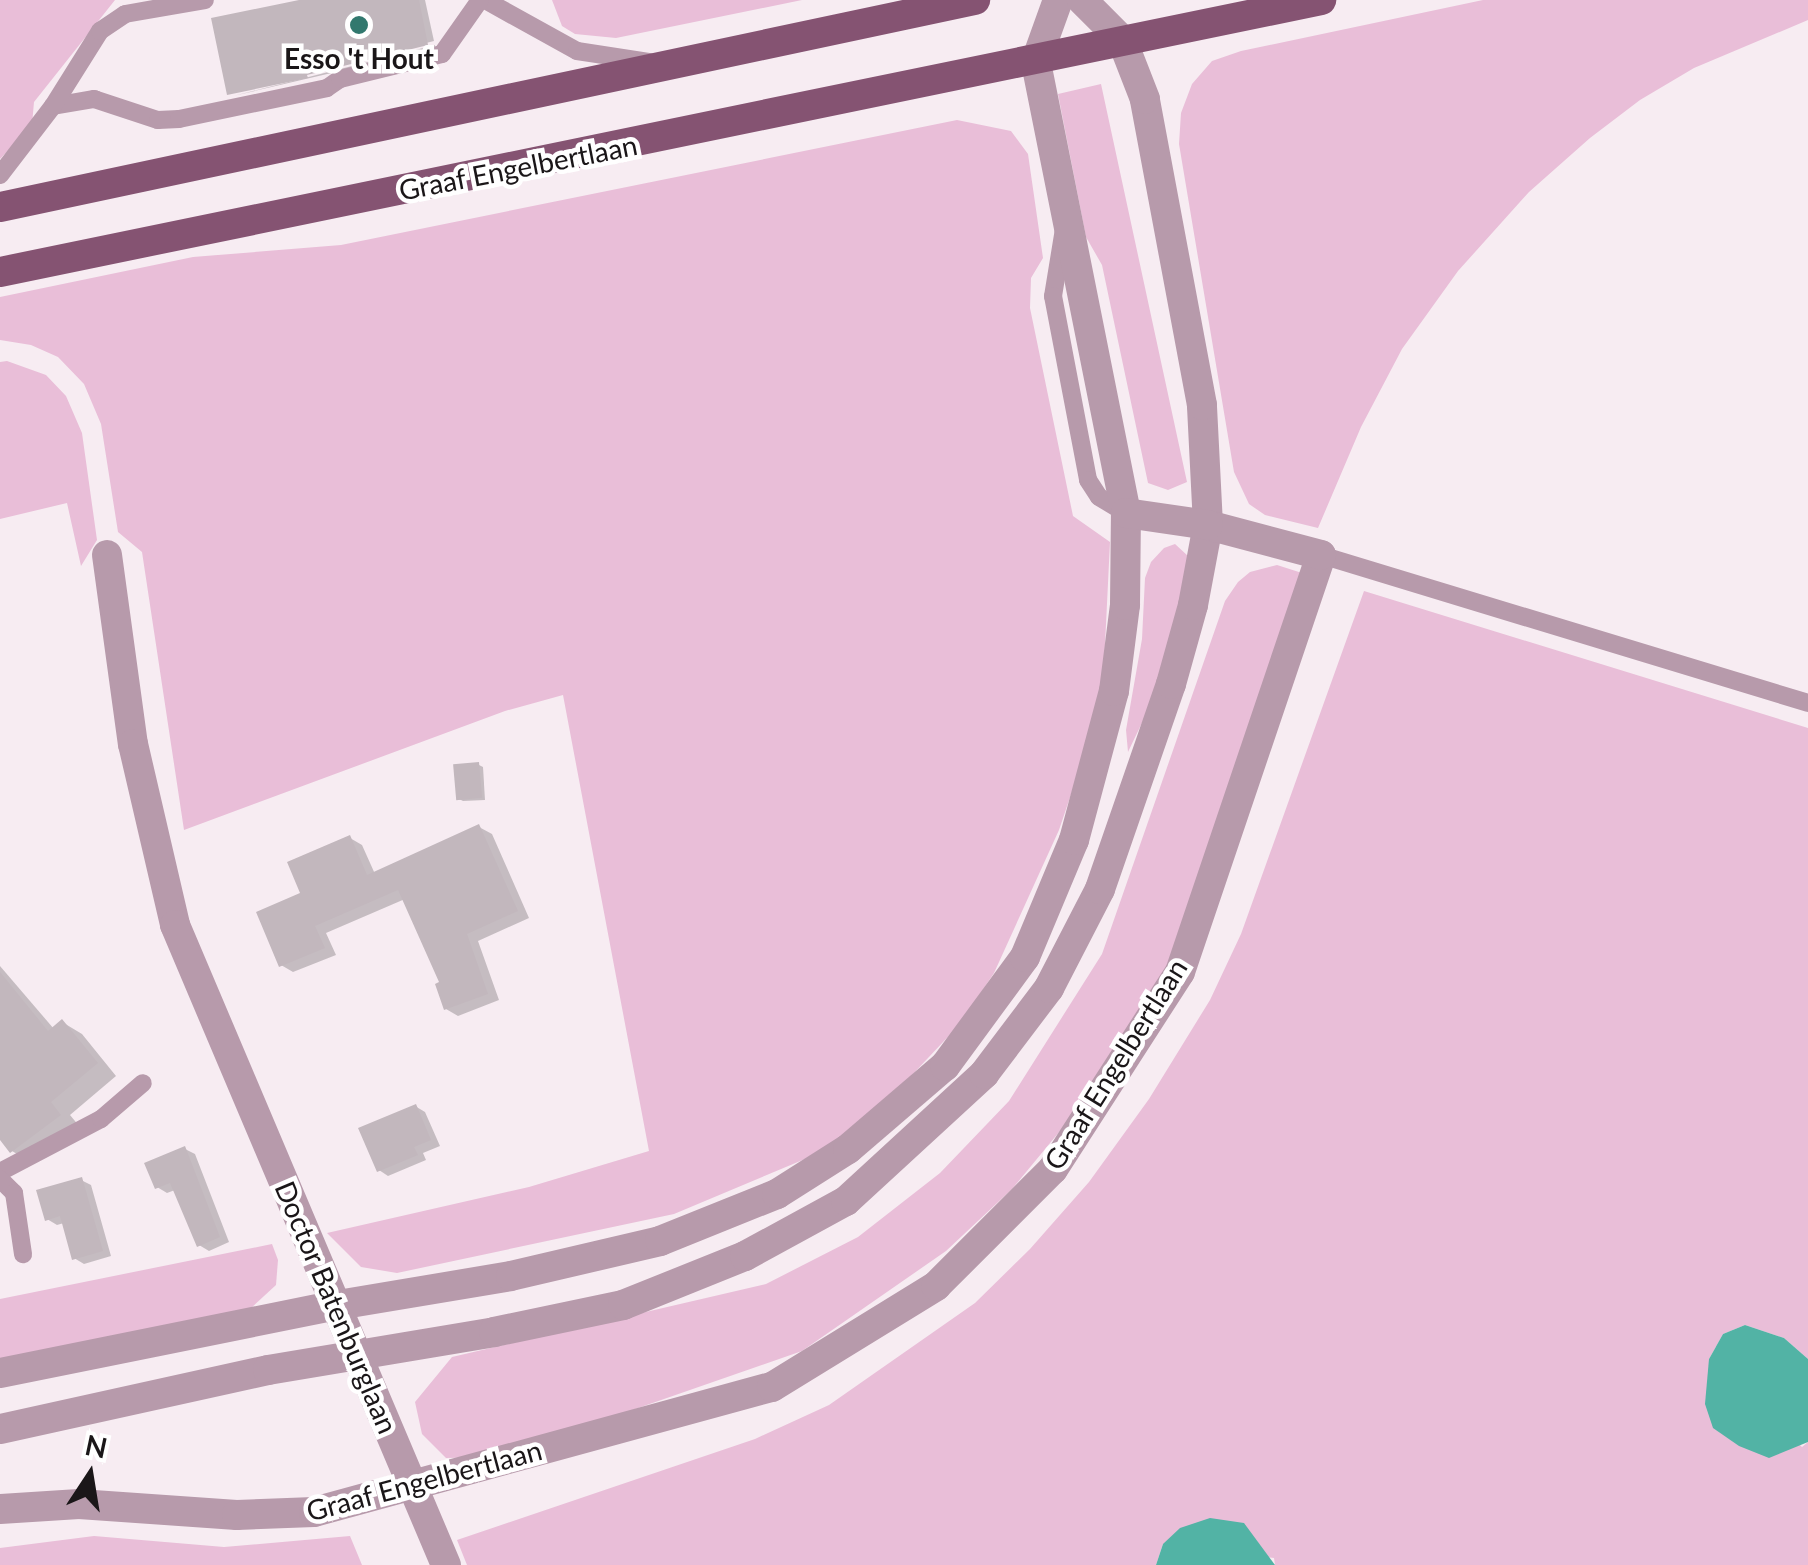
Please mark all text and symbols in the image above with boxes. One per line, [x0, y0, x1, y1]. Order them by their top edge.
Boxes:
marker: Esso 't Hout [348, 14, 370, 36]
place label: Esso 't Hout [284, 41, 434, 75]
street label: Graaf Engelbertlaan [396, 127, 640, 207]
street label: Graaf Engelbertlaan [1036, 952, 1194, 1176]
street label: Doctor Batenburglaan [269, 1176, 405, 1438]
north arrow [40, 1425, 140, 1525]
text: N [82, 1427, 110, 1465]
street label: Graaf Engelbertlaan [302, 1432, 546, 1528]

